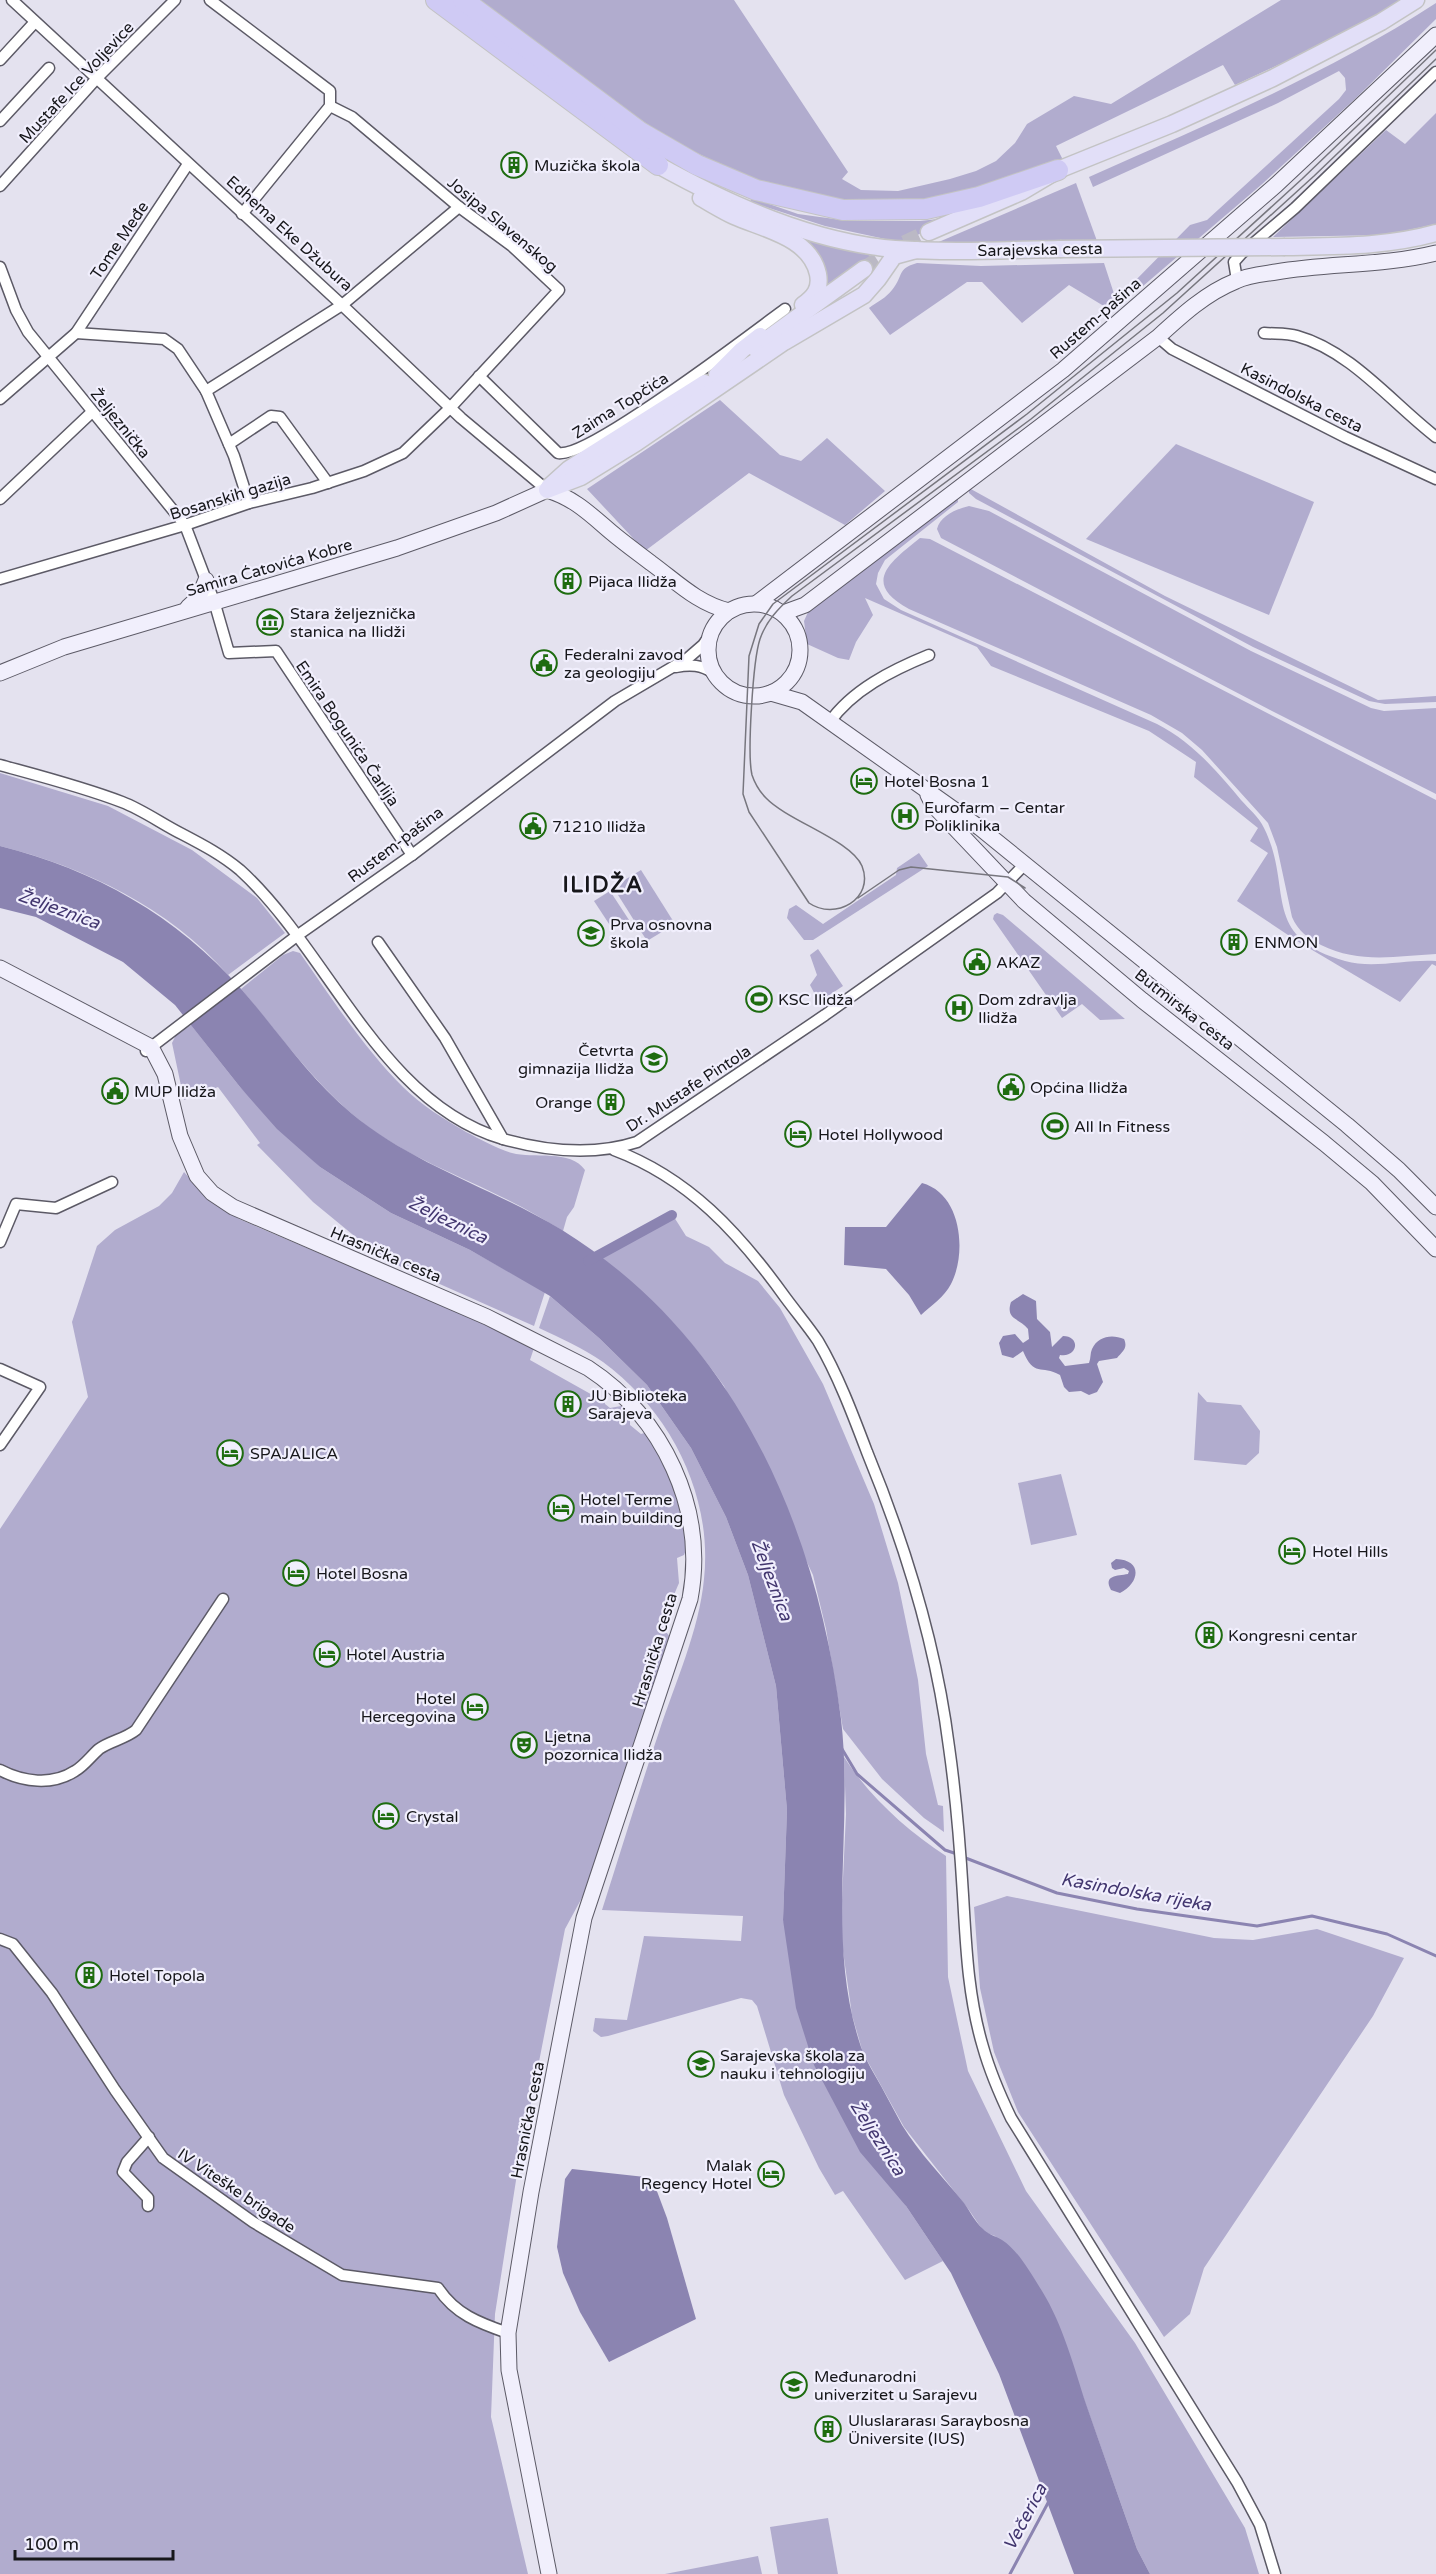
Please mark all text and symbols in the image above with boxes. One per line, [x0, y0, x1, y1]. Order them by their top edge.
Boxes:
street label: Mustafe Ice Voljevice [15, 18, 138, 148]
building icon: Muzička škola [499, 150, 529, 180]
place label: Muzička škola [534, 156, 640, 176]
street label: Edhema Eke Džubura [222, 172, 357, 296]
street label: Josipa Slavenskog [443, 173, 562, 277]
street label: Tome Međe [86, 198, 153, 283]
street label: Sarajevska cesta [977, 239, 1103, 261]
street label: Rustem-pašina [1046, 274, 1145, 364]
street label: Kasindolska cesta [1237, 358, 1366, 437]
street label: Zaima Topčića [569, 368, 672, 443]
street label: Željeznička [86, 385, 154, 463]
street label: Bosanskih gazija [167, 469, 293, 525]
street label: Samira Ćatovića Kobre [184, 535, 355, 601]
building icon: Pijaca Ilidža [553, 566, 583, 596]
place label: Pijaca Ilidža [588, 572, 677, 592]
place label: Stara željeznička stanica na Ilidži [290, 604, 416, 642]
museum icon: Stara željeznička stanica na Ilidži [255, 607, 285, 637]
place label: Federalni zavod za geologiju [564, 645, 683, 683]
public building icon: Federalni zavod za geologiju [529, 648, 559, 678]
street label: Emira Bogunića Čarlija [291, 657, 403, 810]
hotel icon: Hotel Bosna 1 [849, 766, 879, 796]
place label: Hotel Bosna 1 [884, 772, 990, 792]
place label: Eurofarm – Centar Poliklinika [924, 798, 1066, 836]
hospital icon: Eurofarm – Centar Poliklinika [890, 801, 920, 831]
street label: Rustem-pašina [344, 802, 447, 887]
public building icon: 71210 Ilidža [518, 811, 548, 841]
place label: 71210 Ilidža [552, 817, 646, 837]
district label: ILIDŽA [562, 871, 644, 898]
water label: Željeznica [15, 884, 104, 934]
place label: Prva osnovna škola [610, 915, 712, 953]
school or university icon: Prva osnovna škola [576, 918, 606, 948]
building icon: ENMON [1219, 927, 1249, 957]
place label: ENMON [1254, 933, 1318, 953]
public building icon: AKAZ [962, 947, 992, 977]
place label: AKAZ [996, 953, 1040, 973]
street label: Butmirska cesta [1130, 965, 1238, 1055]
sports icon: KSC Ilidža [744, 984, 774, 1014]
place label: KSC Ilidža [778, 990, 853, 1010]
place label: Dom zdravlja Ilidža [978, 990, 1077, 1028]
hospital icon: Dom zdravlja Ilidža [944, 993, 974, 1023]
place label: Četvrta gimnazija Ilidža [518, 1041, 634, 1079]
street label: Dr. Mustafe Pintola [622, 1041, 755, 1137]
school or university icon: Četvrta gimnazija Ilidža [639, 1044, 669, 1074]
public building icon: Općina Ilidža [996, 1072, 1026, 1102]
public building icon: MUP Ilidža [100, 1076, 130, 1106]
place label: Općina Ilidža [1030, 1078, 1128, 1098]
place label: MUP Ilidža [134, 1082, 216, 1102]
building icon: Orange [596, 1087, 626, 1117]
place label: Orange [535, 1093, 592, 1113]
sports icon: All In Fitness [1040, 1111, 1070, 1141]
place label: All In Fitness [1074, 1117, 1170, 1137]
hotel icon: Hotel Hollywood [783, 1119, 813, 1149]
place label: Hotel Hollywood [818, 1125, 943, 1145]
water label: Željeznica [405, 1191, 492, 1249]
street label: Hrasnička cesta [327, 1222, 444, 1287]
place label: JU Biblioteka Sarajeva [588, 1386, 687, 1424]
building icon: JU Biblioteka Sarajeva [553, 1389, 583, 1419]
hotel icon: SPAJALICA [215, 1438, 245, 1468]
place label: SPAJALICA [250, 1444, 338, 1464]
place label: Hotel Terme main building [580, 1490, 683, 1528]
hotel icon: Hotel Terme main building [546, 1493, 576, 1523]
water label: Željeznica [746, 1536, 798, 1624]
hotel icon: Hotel Hills [1277, 1536, 1307, 1566]
place label: Hotel Hills [1312, 1542, 1388, 1562]
hotel icon: Hotel Bosna [281, 1558, 311, 1588]
place label: Hotel Bosna [316, 1564, 408, 1584]
street label: Hrasnička cesta [628, 1590, 682, 1710]
building icon: Kongresni centar [1194, 1620, 1224, 1650]
place label: Kongresni centar [1228, 1626, 1358, 1646]
hotel icon: Hotel Austria [312, 1639, 342, 1669]
place label: Hotel Austria [346, 1645, 445, 1665]
place label: Hotel Hercegovina [361, 1689, 456, 1727]
hotel icon: Hotel Hercegovina [460, 1692, 490, 1722]
place label: Ljetna pozornica Ilidža [544, 1727, 662, 1765]
theatre icon: Ljetna pozornica Ilidža [509, 1730, 539, 1760]
hotel icon: Crystal [371, 1801, 401, 1831]
place label: Crystal [406, 1807, 458, 1827]
water label: Kasindolska rijeka [1059, 1868, 1214, 1916]
building icon: Hotel Topola [74, 1960, 104, 1990]
place label: Hotel Topola [109, 1966, 205, 1986]
place label: Sarajevska škola za nauku i tehnologiju [720, 2046, 865, 2084]
school or university icon: Sarajevska škola za nauku i tehnologiju [686, 2049, 716, 2079]
street label: Hrasnička cesta [507, 2060, 549, 2180]
water label: Željeznica [846, 2096, 911, 2180]
street label: IV Viteške brigade [174, 2144, 299, 2238]
place label: Malak Regency Hotel [641, 2156, 752, 2194]
hotel icon: Malak Regency Hotel [756, 2159, 786, 2189]
place label: Međunarodni univerzitet u Sarajevu [814, 2367, 977, 2405]
school or university icon: Međunarodni univerzitet u Sarajevu [779, 2370, 809, 2400]
place label: Uluslararası Saraybosna Üniversite (IUS) [848, 2411, 1029, 2449]
building icon: Uluslararası Saraybosna Üniversite (IUS) [813, 2414, 843, 2444]
water label: Večerica [998, 2479, 1052, 2554]
scale bar [15, 2523, 172, 2561]
text: 100 m [24, 2533, 79, 2555]

